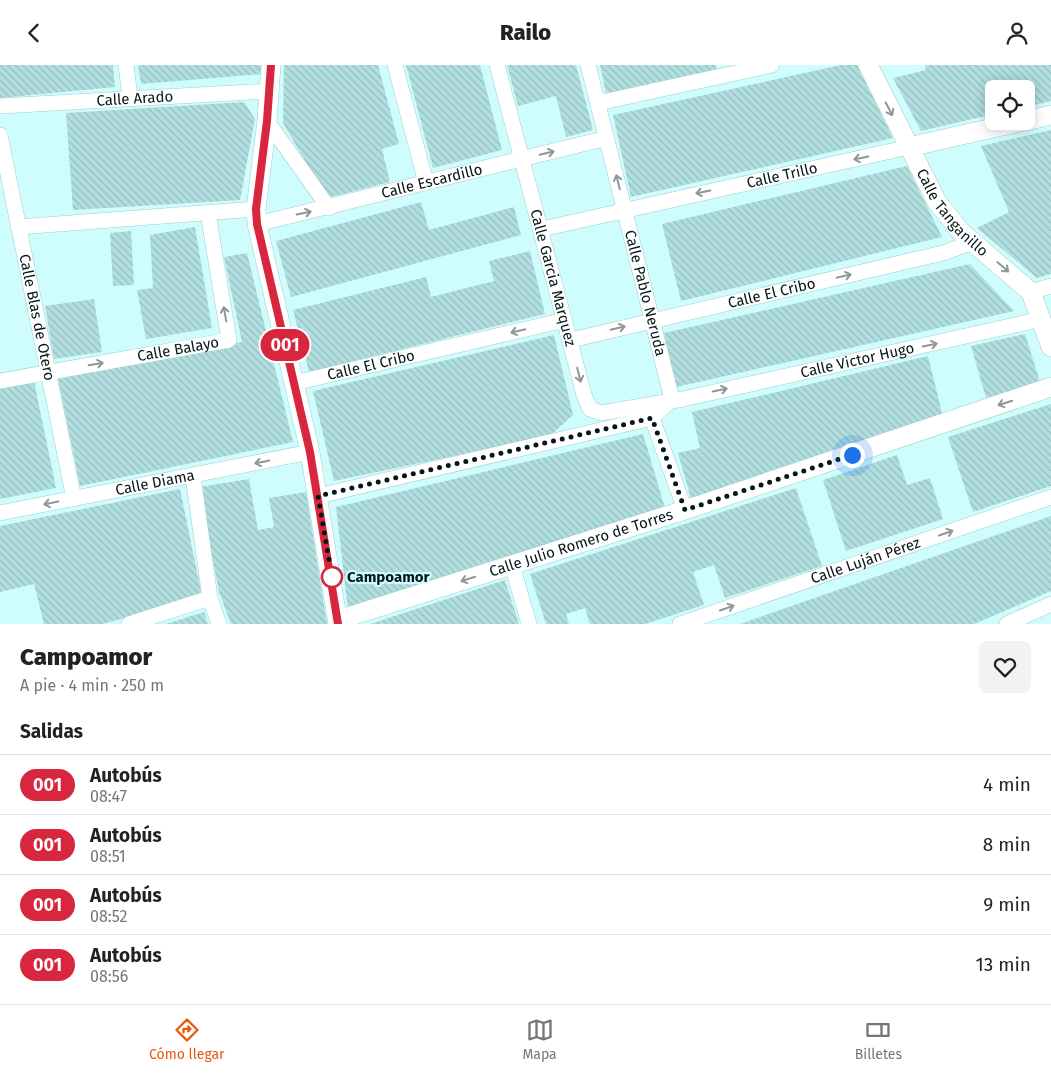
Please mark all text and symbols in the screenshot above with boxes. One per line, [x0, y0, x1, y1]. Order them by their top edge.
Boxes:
icon: back [20, 19, 48, 47]
text: Railo [500, 19, 551, 46]
icon: person [1003, 19, 1031, 47]
map controls [985, 80, 1035, 130]
button: locate [985, 80, 1035, 130]
street label: Calle Arado [96, 87, 174, 110]
one-way arrow [884, 101, 894, 116]
one-way arrow [538, 148, 554, 157]
one-way arrow [854, 154, 870, 163]
street label: Calle Trillo [745, 159, 819, 192]
street label: Calle Escardillo [379, 160, 484, 202]
street label: Calle Tanganillo [913, 166, 992, 260]
one-way arrow [613, 175, 622, 191]
one-way arrow [695, 188, 711, 197]
street label: Calle Garcia Marquez [526, 207, 580, 349]
one-way arrow [296, 208, 312, 217]
street label: Calle Pablo Neruda [621, 228, 670, 358]
street label: Calle Blas de Otero [15, 252, 59, 382]
one-way arrow [996, 261, 1009, 273]
one-way arrow [836, 271, 852, 280]
street label: Calle El Cribo [726, 274, 817, 312]
one-way arrow [219, 306, 229, 322]
one-way arrow [609, 323, 625, 332]
one-way arrow [510, 327, 526, 336]
line badge: 001 [256, 329, 314, 361]
street label: Calle Balayo [136, 333, 220, 365]
text: 001 [270, 334, 300, 356]
street label: Calle Victor Hugo [799, 339, 916, 382]
one-way arrow [922, 339, 938, 349]
street label: Calle El Cribo [325, 346, 417, 384]
one-way arrow [88, 359, 104, 368]
one-way arrow [575, 366, 584, 382]
one-way arrow [712, 385, 728, 395]
one-way arrow [997, 399, 1013, 409]
your location [840, 443, 865, 468]
one-way arrow [255, 457, 271, 467]
street label: Calle Diama [114, 466, 196, 499]
one-way arrow [44, 499, 60, 508]
street label: Calle Julio Romero de Torres [487, 505, 675, 581]
one-way arrow [938, 527, 954, 537]
street label: Calle Luján Pérez [808, 533, 923, 588]
marker: Campoamor [321, 566, 343, 588]
place label: Campoamor [347, 568, 431, 586]
one-way arrow [460, 574, 476, 584]
one-way arrow [718, 603, 734, 612]
button: heart [979, 641, 1031, 693]
text: Campoamor [20, 643, 152, 671]
text: A pie · 4 min · 250 m [20, 676, 164, 695]
text: Salidas [20, 720, 83, 743]
text: Autobús [90, 764, 162, 787]
text: 4 min [983, 773, 1031, 796]
text: 001 [33, 774, 62, 796]
text: 08:47 [90, 787, 127, 806]
text: Autobús [90, 824, 162, 847]
text: 8 min [983, 833, 1031, 856]
text: 001 [33, 834, 62, 856]
text: 08:51 [90, 847, 126, 866]
text: Autobús [90, 884, 162, 907]
text: 9 min [983, 893, 1031, 916]
text: 001 [33, 894, 62, 916]
text: 08:52 [90, 907, 127, 926]
text: Autobús [90, 944, 162, 967]
text: 13 min [975, 953, 1031, 976]
text: 001 [33, 954, 62, 976]
text: 08:56 [90, 967, 128, 986]
tab: Cómo llegar [149, 1016, 224, 1063]
tab: Mapa [522, 1016, 557, 1063]
tab: Billetes [855, 1016, 902, 1063]

